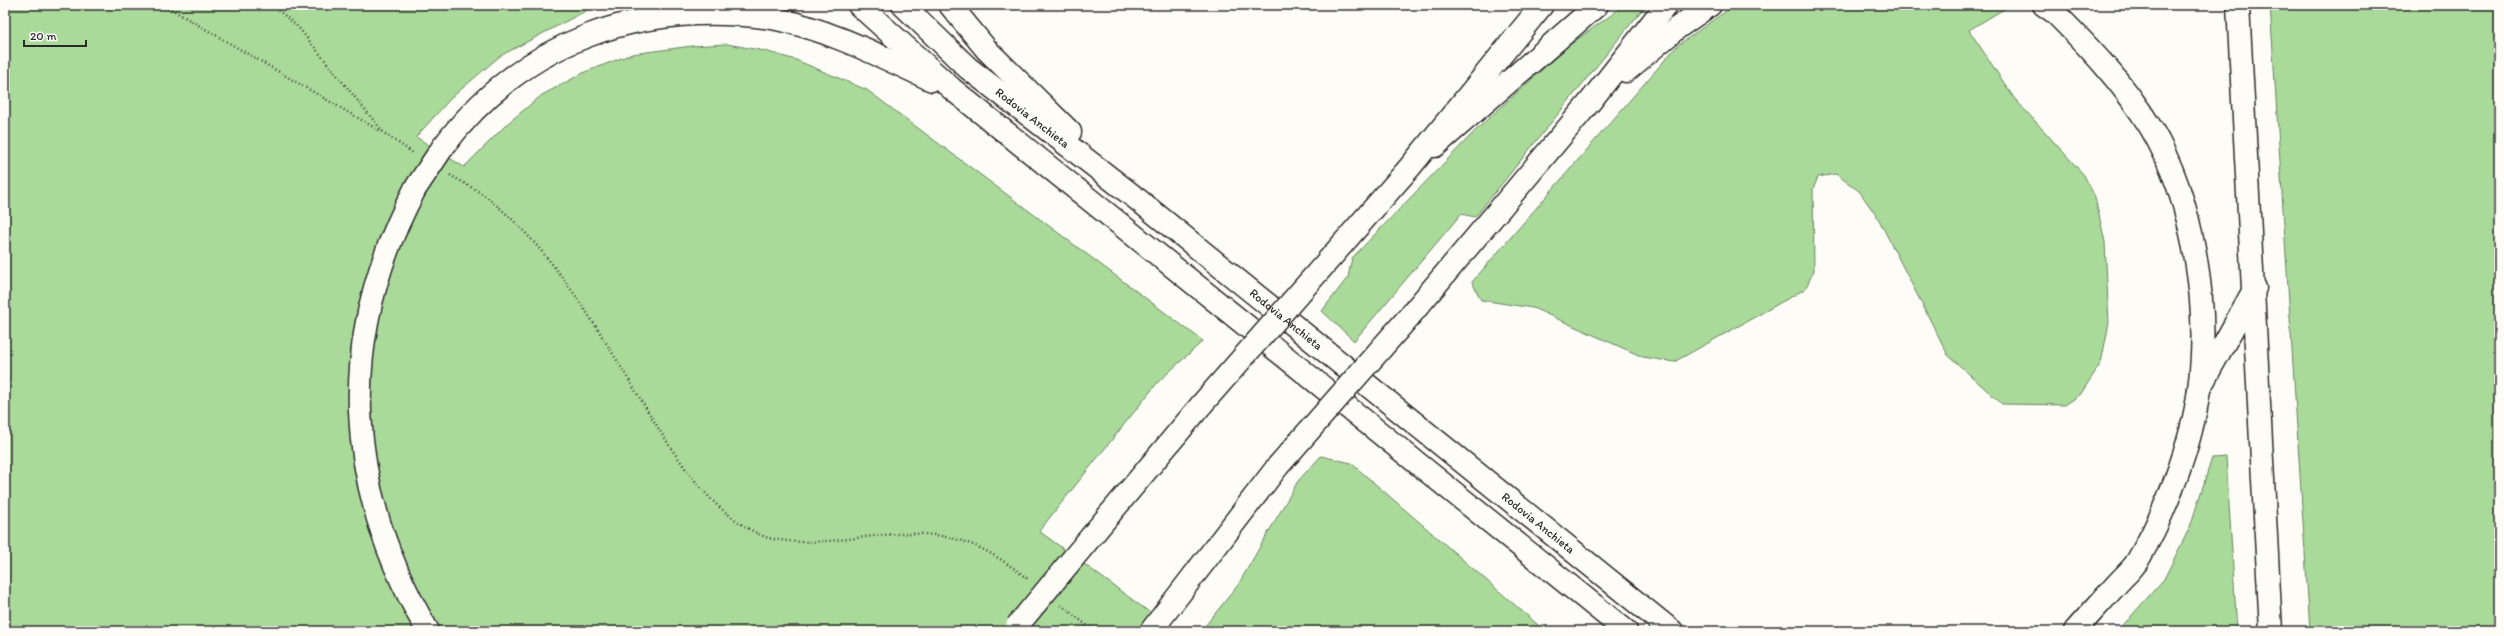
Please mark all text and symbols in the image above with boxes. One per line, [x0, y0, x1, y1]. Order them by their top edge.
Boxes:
scale bar [24, 22, 86, 48]
text: 20 m [30, 29, 57, 43]
street label: Rodovia Anchieta [993, 85, 1073, 151]
street label: Rodovia Anchieta [1247, 286, 1326, 353]
street label: Rodovia Anchieta [1499, 489, 1578, 557]

